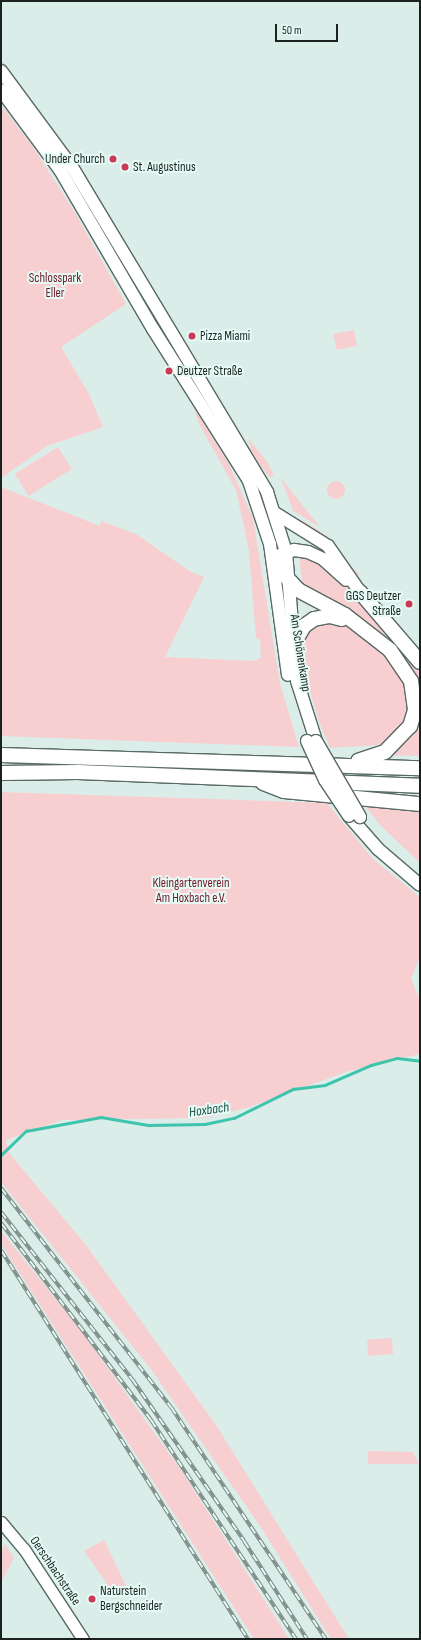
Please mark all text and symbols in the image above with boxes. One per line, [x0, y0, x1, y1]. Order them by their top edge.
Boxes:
scale bar [277, 16, 340, 42]
text: 50 m [282, 23, 302, 38]
place label: Under Church [45, 151, 105, 167]
marker: Under Church [108, 154, 118, 164]
place label: St. Augustinus [133, 159, 196, 175]
marker: St. Augustinus [120, 162, 130, 172]
park label: Schlosspark Eller [29, 271, 81, 302]
place label: Pizza Miami [200, 328, 250, 344]
marker: Pizza Miami [187, 331, 197, 341]
place label: Deutzer Straße [177, 363, 242, 379]
marker: Deutzer Straße [164, 366, 174, 376]
place label: GGS Deutzer Straße [346, 589, 401, 620]
marker: GGS Deutzer Straße [404, 599, 414, 609]
street label: Am Schönenkamp [286, 613, 314, 693]
park label: Kleingartenverein Am Hoxbach e.V. [153, 876, 229, 907]
water label: Hoxbach [188, 1099, 230, 1121]
street label: Oerschbachstraße [26, 1534, 84, 1608]
place label: Naturstein Bergschneider [100, 1584, 163, 1615]
marker: Naturstein Bergschneider [87, 1594, 97, 1604]

